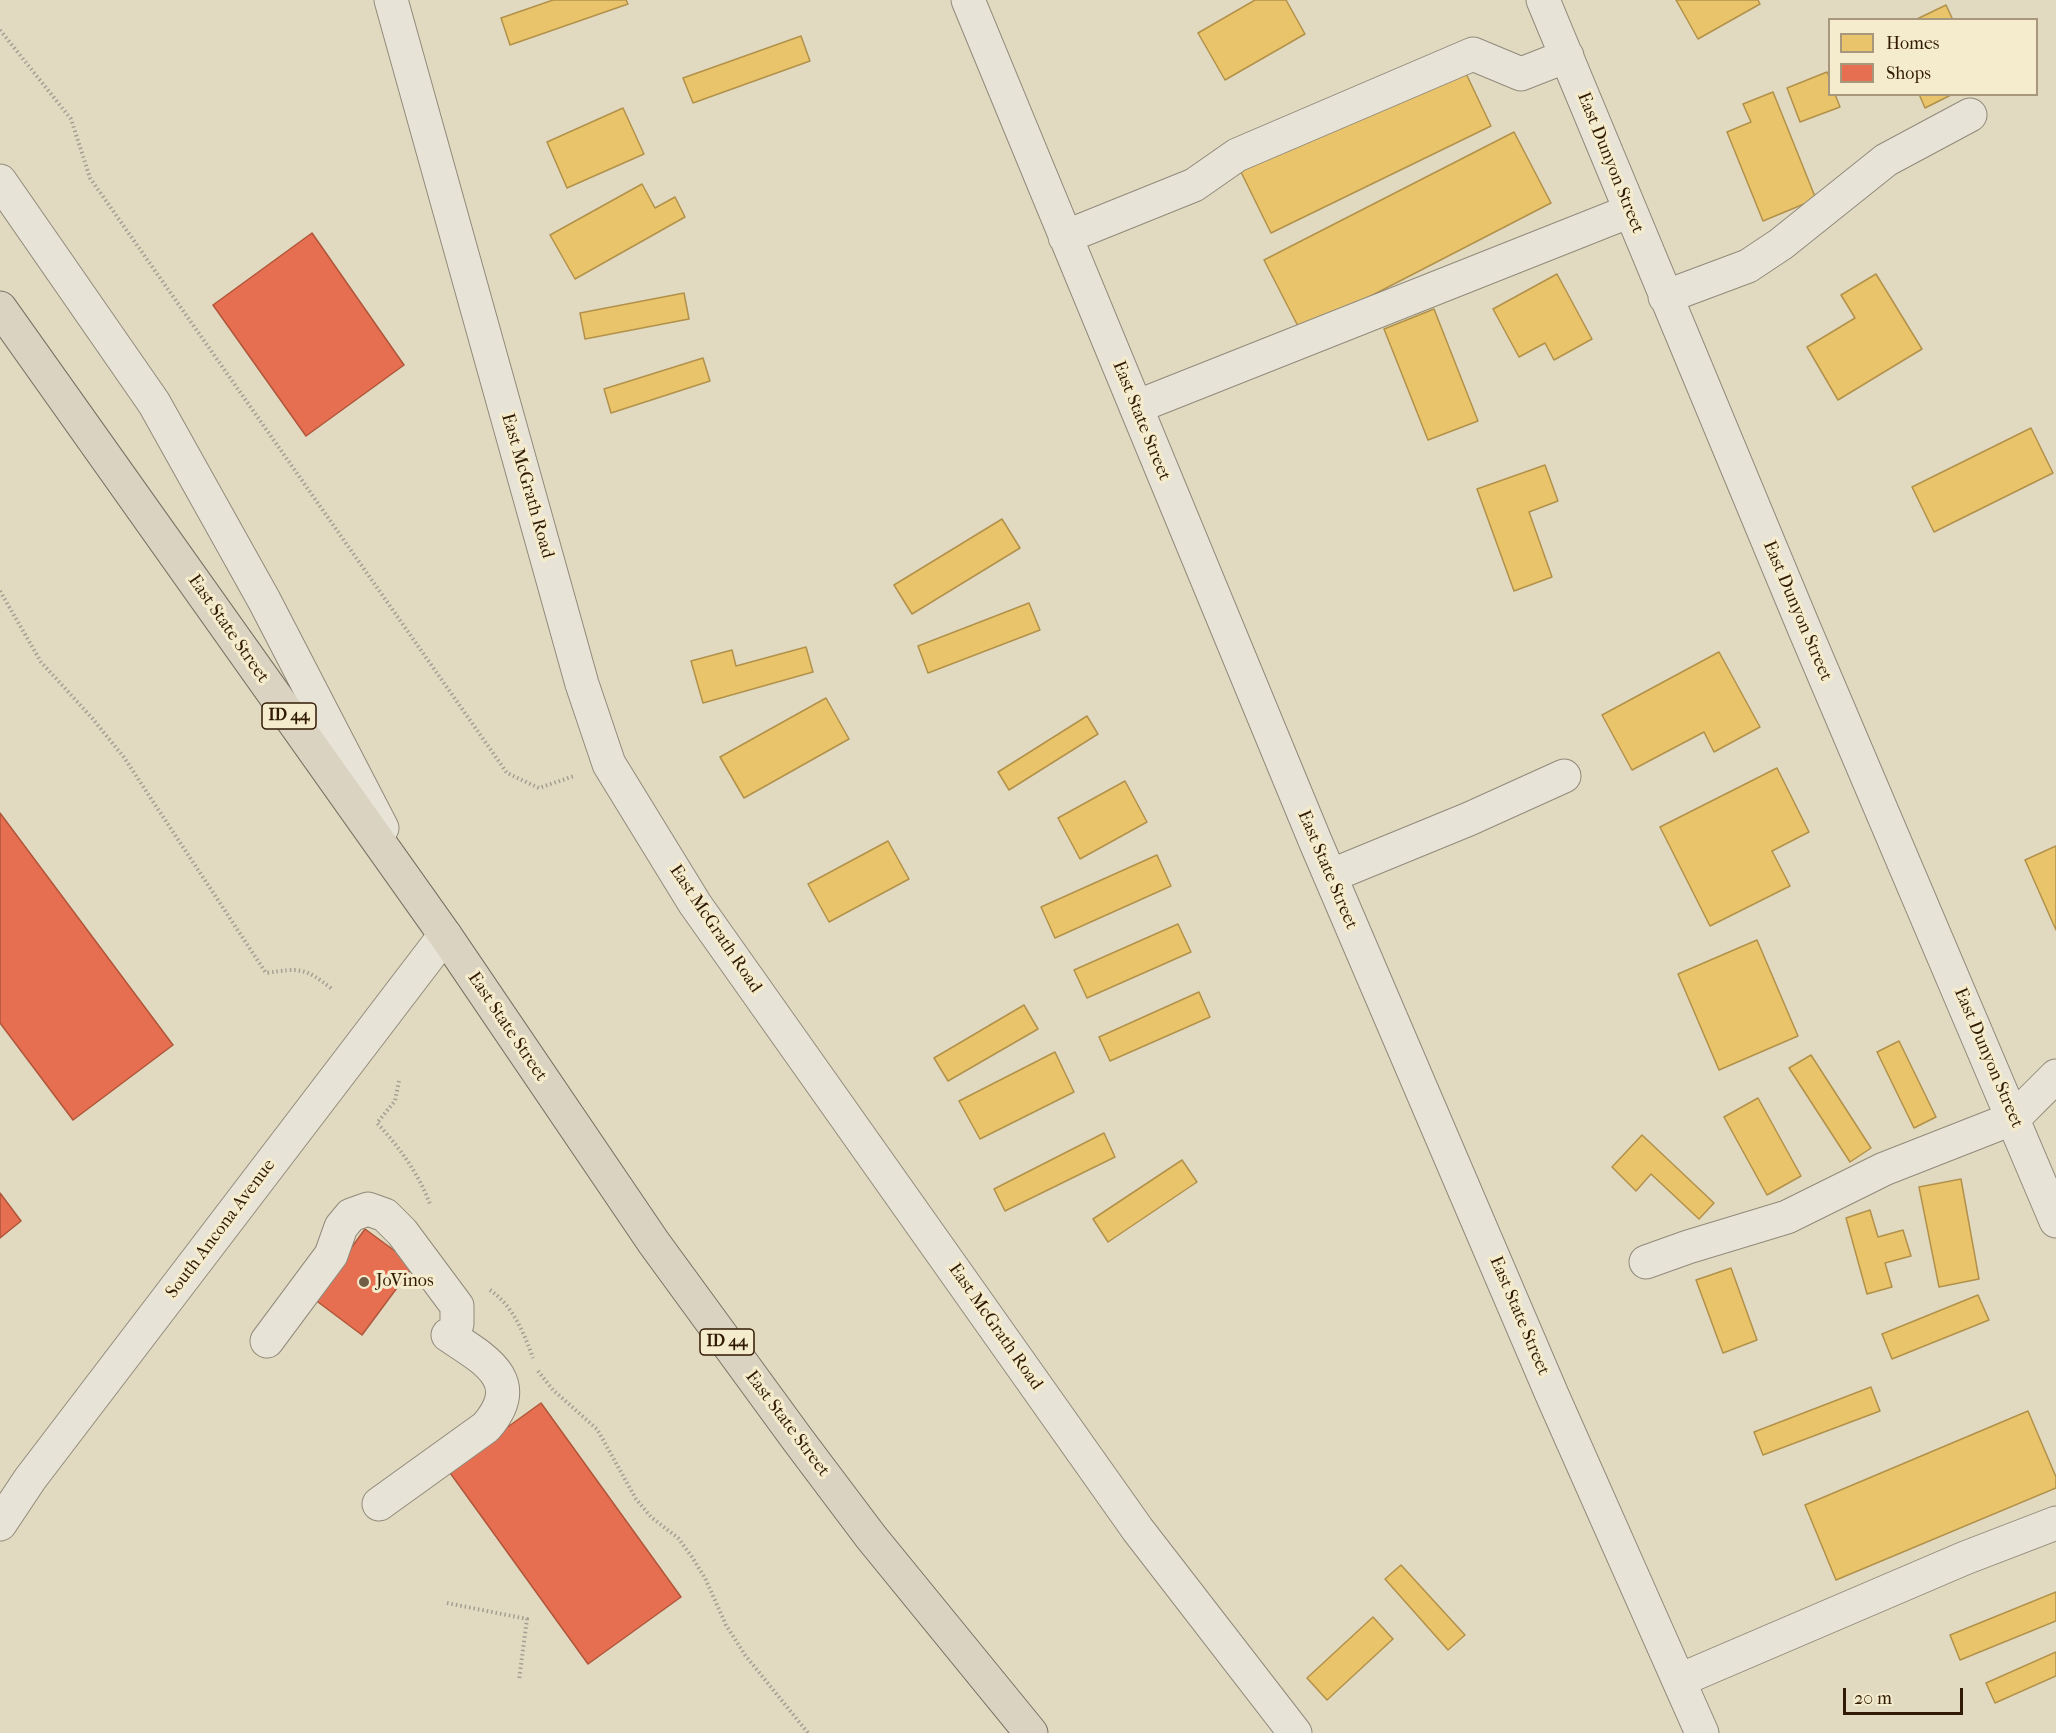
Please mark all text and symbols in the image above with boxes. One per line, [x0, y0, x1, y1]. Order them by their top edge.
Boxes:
legend [1828, 18, 2038, 96]
text: Homes [1886, 33, 1940, 54]
text: Shops [1886, 63, 1931, 84]
street label: East Dunyon Street [1572, 89, 1648, 237]
street label: East State Street [1107, 358, 1175, 484]
street label: East McGrath Road [496, 411, 558, 561]
street label: East Dunyon Street [1758, 538, 1836, 684]
street label: East State Street [183, 571, 273, 687]
road number: ID 44 [262, 703, 316, 729]
street label: East State Street [1292, 807, 1362, 933]
street label: East McGrath Road [664, 861, 766, 997]
street label: East State Street [463, 968, 551, 1086]
street label: East Dunyon Street [1949, 985, 2027, 1131]
street label: South Ancona Avenue [162, 1155, 280, 1303]
street label: East State Street [1484, 1253, 1554, 1379]
street label: East McGrath Road [943, 1260, 1047, 1394]
place label: JoVinos [376, 1271, 434, 1293]
marker: JoVinos [357, 1275, 371, 1289]
road number: ID 44 [700, 1329, 754, 1355]
street label: East State Street [740, 1367, 834, 1481]
scale bar [1846, 1676, 1966, 1714]
text: 20 m [1854, 1688, 1892, 1709]

